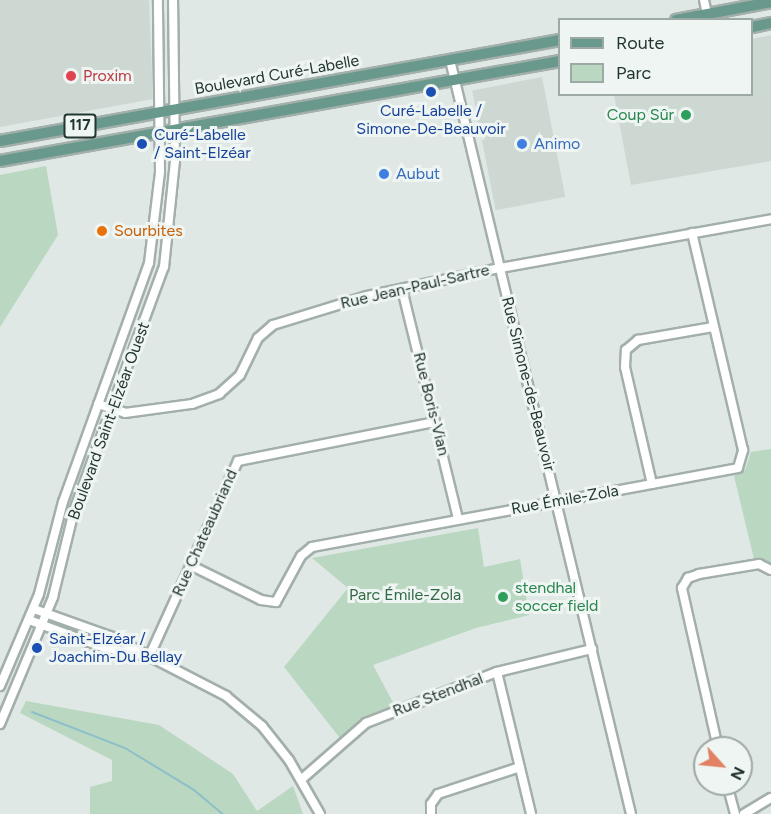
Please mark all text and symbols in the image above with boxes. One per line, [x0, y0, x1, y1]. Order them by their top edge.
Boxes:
legend [558, 18, 753, 96]
text: Route [616, 32, 664, 54]
street label: Boulevard Curé-Labelle [193, 51, 361, 99]
text: Parc [616, 62, 651, 84]
place label: Proxim [83, 66, 132, 86]
marker: Proxim [64, 69, 78, 83]
marker: Curé-Labelle / Simone-De-Beauvoir [424, 85, 438, 99]
place label: Curé-Labelle / Simone-De-Beauvoir [356, 101, 506, 139]
place label: Coup Sûr [607, 105, 674, 125]
marker: Coup Sûr [679, 108, 693, 122]
road number: 117 [64, 114, 97, 138]
place label: Curé-Labelle / Saint-Elzéar [154, 125, 251, 163]
place label: Animo [534, 134, 580, 154]
marker: Curé-Labelle / Saint-Elzéar [135, 137, 149, 151]
marker: Animo [515, 137, 529, 151]
place label: Aubut [396, 164, 440, 184]
marker: Aubut [377, 167, 391, 181]
place label: Sourbites [114, 221, 183, 241]
marker: Sourbites [95, 224, 109, 238]
street label: Rue Jean-Paul-Sartre [339, 261, 491, 313]
street label: Rue Simone-de-Beauvoir [497, 295, 559, 473]
street label: Boulevard Saint-Elzéar Ouest [64, 319, 154, 523]
street label: Rue Boris-Vian [409, 350, 453, 458]
street label: Rue Chateaubriand [168, 466, 242, 600]
street label: Rue Émile-Zola [510, 481, 620, 519]
place label: stendhal soccer field [515, 578, 598, 616]
park label: Parc Émile-Zola [349, 585, 461, 605]
marker: stendhal soccer field [496, 590, 510, 604]
place label: Saint-Elzéar / Joachim-Du Bellay [49, 629, 182, 667]
marker: Saint-Elzéar / Joachim-Du Bellay [30, 641, 44, 655]
street label: Rue Stendhal [390, 669, 486, 721]
north arrow [693, 736, 753, 796]
text: N [726, 764, 749, 783]

